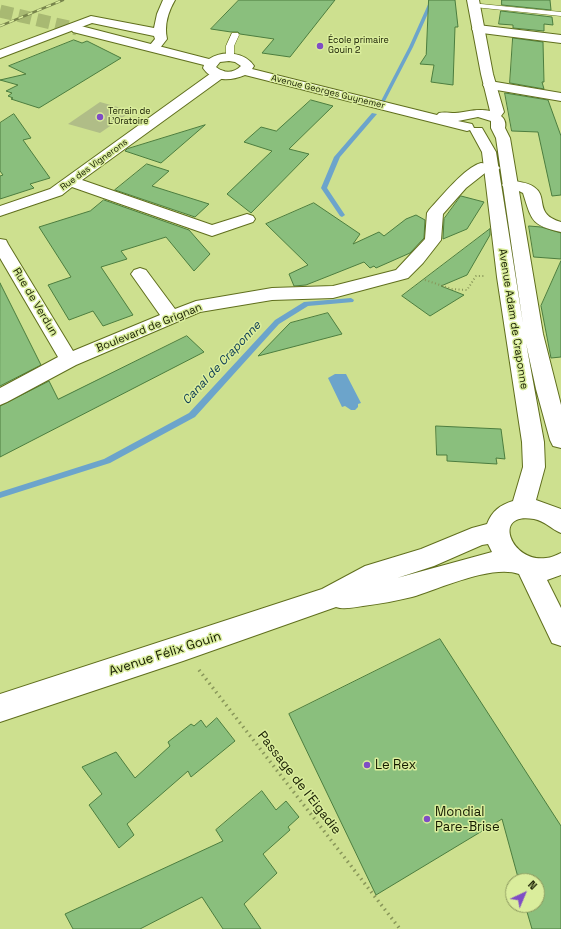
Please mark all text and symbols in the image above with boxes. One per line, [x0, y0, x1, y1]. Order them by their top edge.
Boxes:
place label: École primaire Gouin 2 [328, 36, 389, 57]
marker: École primaire Gouin 2 [315, 41, 325, 51]
street label: Avenue Georges Guynemer [270, 73, 386, 111]
place label: Terrain de L'Oratoire [108, 107, 151, 128]
marker: Terrain de L'Oratoire [95, 112, 105, 122]
street label: Rue des Vignerons [58, 137, 130, 193]
street label: Avenue Adam de Craponne [495, 248, 531, 390]
street label: Rue de Verdun [10, 266, 60, 338]
street label: Boulevard de Grignan [94, 301, 204, 355]
water label: Canal de Craponne [180, 318, 264, 408]
street label: Avenue Félix Gouin [107, 628, 223, 680]
street label: Passage de l'Eigadie [254, 728, 344, 838]
place label: Le Rex [375, 757, 416, 773]
marker: Le Rex [362, 760, 372, 770]
place label: Mondial Pare-Brise [435, 804, 500, 835]
marker: Mondial Pare-Brise [422, 814, 432, 824]
north arrow [505, 873, 545, 913]
text: N [525, 877, 540, 893]

